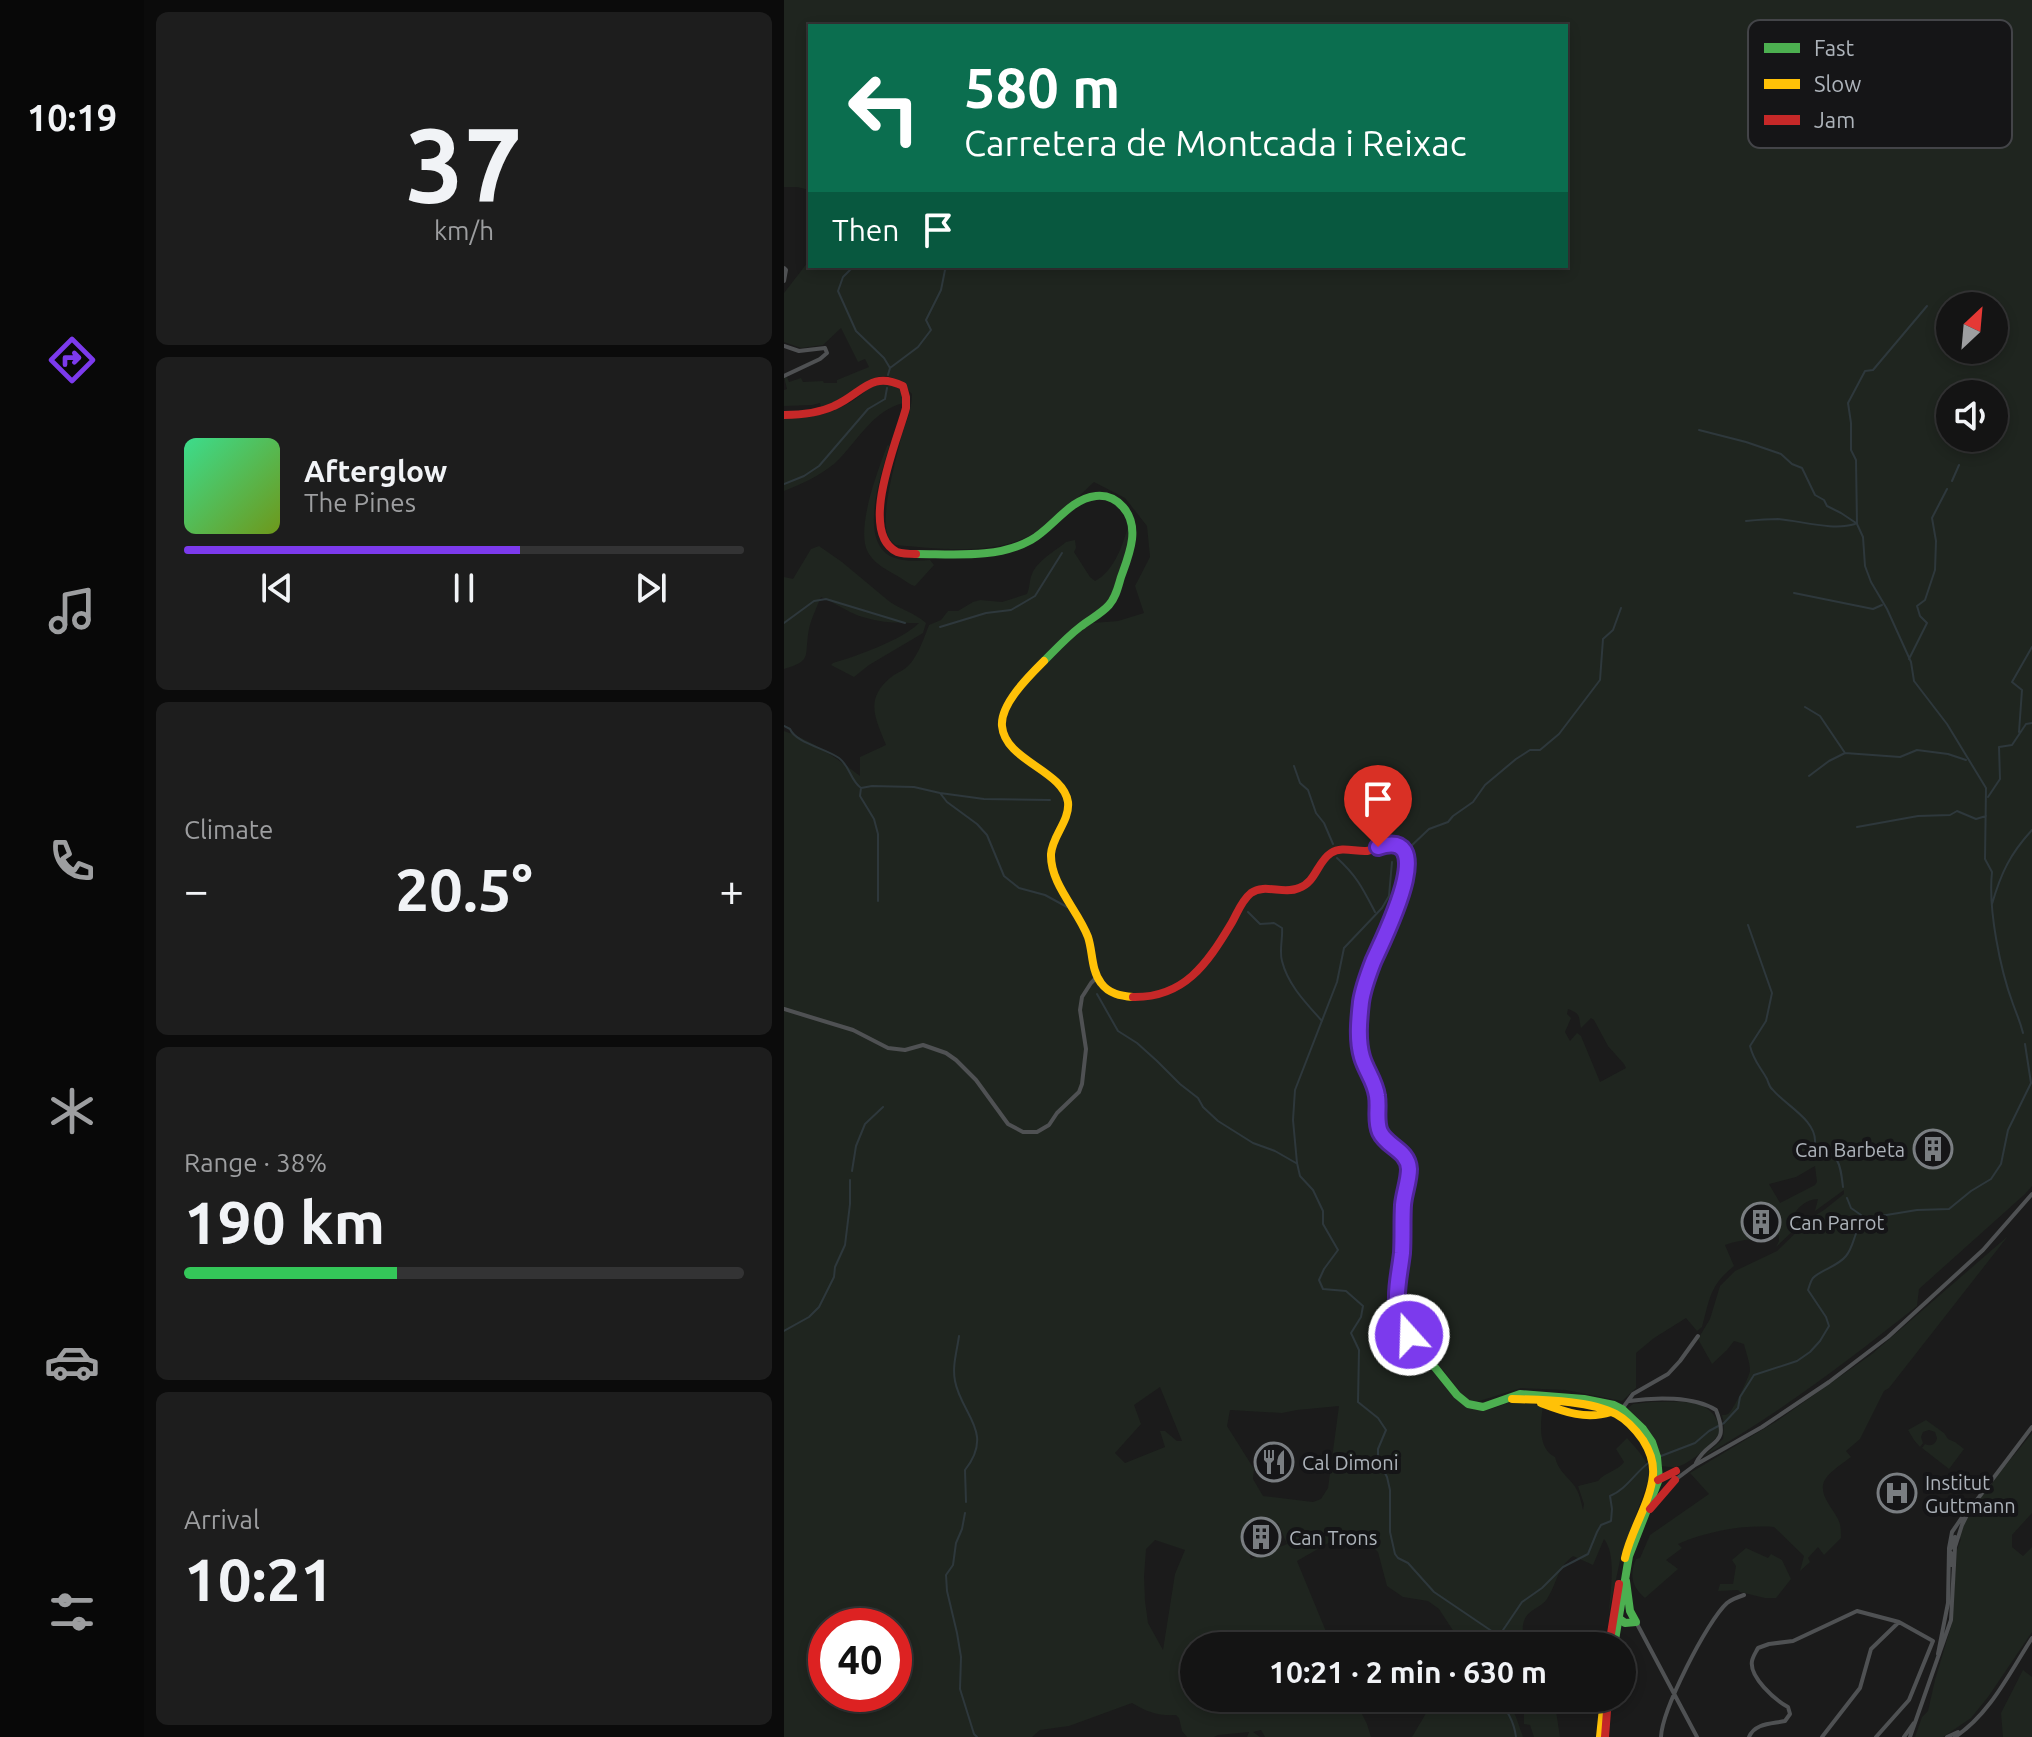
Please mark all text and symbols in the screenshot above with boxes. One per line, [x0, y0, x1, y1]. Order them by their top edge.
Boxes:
legend [1748, 20, 2012, 148]
text: Fast [1814, 35, 1855, 60]
icon: left [832, 56, 936, 160]
text: 580 m [964, 56, 1120, 119]
text: Slow [1814, 71, 1861, 96]
text: 10:19 [27, 97, 117, 138]
text: 37 [405, 105, 523, 222]
text: Jam [1814, 107, 1855, 132]
text: Carretera de Montcada i Reixac [964, 122, 1466, 163]
icon: arrive [916, 208, 960, 252]
text: Then [832, 213, 900, 247]
text: km/h [434, 216, 494, 245]
north arrow [1936, 292, 2008, 364]
map controls [1936, 292, 2008, 452]
icon: directions [44, 332, 100, 388]
button: sound [1936, 380, 2008, 452]
text: Afterglow [304, 454, 447, 488]
text: The Pines [304, 488, 416, 517]
icon: previous [255, 566, 299, 610]
icon: pause [442, 566, 486, 610]
icon: next [629, 566, 673, 610]
icon: music [44, 583, 100, 639]
pin [1344, 765, 1412, 847]
icon: arrive [1356, 777, 1400, 821]
text: Climate [184, 815, 273, 844]
icon: phone [44, 833, 100, 889]
text: 20.5° [395, 855, 533, 922]
text: − [184, 865, 209, 914]
text: + [719, 865, 744, 914]
icon: climate [44, 1083, 100, 1139]
building icon: Can Barbeta [1912, 1128, 1954, 1170]
place label: Can Barbeta [1795, 1138, 1905, 1161]
text: Range · 38% [184, 1148, 327, 1177]
text: 190 km [184, 1188, 385, 1255]
building icon: Can Parrot [1740, 1201, 1782, 1243]
place label: Can Parrot [1789, 1211, 1884, 1234]
position arrow [1367, 1293, 1451, 1377]
icon: car [44, 1334, 100, 1390]
restaurant icon: Cal Dimoni [1253, 1441, 1295, 1483]
place label: Cal Dimoni [1302, 1451, 1399, 1474]
place label: Institut Guttmann [1925, 1471, 2016, 1517]
hospital icon: Institut Guttmann [1876, 1472, 1918, 1514]
text: Arrival [184, 1505, 260, 1534]
building icon: Can Trons [1240, 1516, 1282, 1558]
place label: Can Trons [1289, 1526, 1377, 1549]
text: 10:21 [184, 1545, 334, 1612]
icon: filters [44, 1584, 100, 1640]
speed limit sign: 40 [808, 1608, 912, 1712]
text: 10:21 · 2 min · 630 m [1269, 1655, 1547, 1689]

